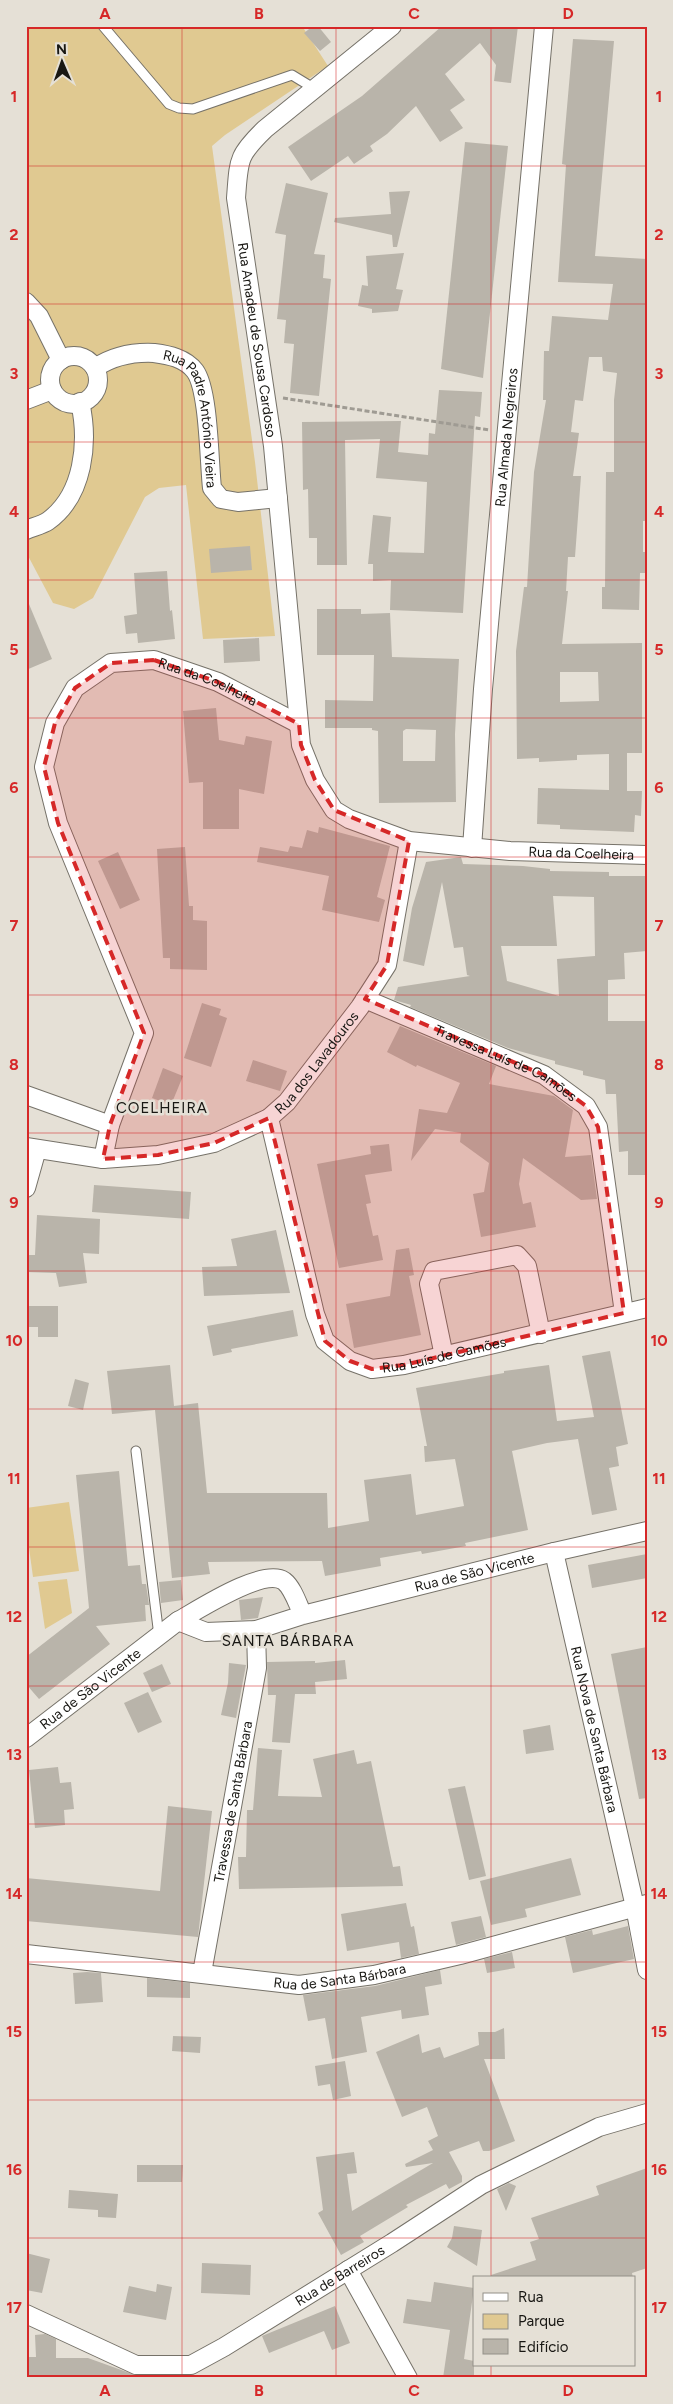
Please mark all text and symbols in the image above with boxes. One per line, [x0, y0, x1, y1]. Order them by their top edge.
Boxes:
text: A [99, 4, 111, 23]
text: B [254, 4, 264, 23]
text: C [408, 4, 420, 23]
text: D [562, 4, 574, 23]
north arrow [38, 38, 88, 88]
text: N [56, 41, 67, 58]
text: 1 [11, 87, 17, 106]
text: 1 [656, 87, 662, 106]
text: 2 [9, 225, 19, 244]
text: 2 [654, 225, 664, 244]
street label: Rua Amadeu de Sousa Cardoso [234, 241, 280, 439]
street label: Rua Padre António Vieira [161, 346, 220, 489]
text: 3 [10, 364, 19, 383]
text: 3 [655, 364, 664, 383]
street label: Rua Almada Negreiros [491, 367, 521, 508]
text: 4 [9, 502, 19, 521]
text: 4 [654, 502, 664, 521]
text: 5 [9, 640, 19, 659]
text: 5 [654, 640, 664, 659]
street label: Rua da Coelheira [156, 654, 260, 709]
text: 6 [9, 778, 19, 797]
text: 6 [654, 778, 664, 797]
street label: Rua da Coelheira [528, 843, 634, 863]
text: 7 [10, 916, 19, 935]
text: 7 [655, 916, 664, 935]
street label: Rua dos Lavadouros [271, 1008, 362, 1117]
street label: Travessa Luís de Camões [432, 1021, 580, 1105]
text: 8 [9, 1055, 19, 1074]
text: 8 [654, 1055, 664, 1074]
district label: COELHEIRA [116, 1099, 208, 1117]
text: 9 [9, 1193, 19, 1212]
text: 9 [654, 1193, 664, 1212]
text: 10 [5, 1331, 23, 1350]
text: 10 [650, 1331, 668, 1350]
street label: Rua Luís de Camões [381, 1333, 508, 1376]
text: 11 [7, 1469, 21, 1488]
text: 11 [652, 1469, 666, 1488]
street label: Rua de São Vicente [413, 1549, 536, 1595]
text: 12 [6, 1607, 22, 1626]
text: 12 [651, 1607, 667, 1626]
district label: SANTA BÁRBARA [222, 1632, 354, 1650]
street label: Rua de São Vicente [36, 1644, 144, 1733]
street label: Rua Nova de Santa Bárbara [567, 1645, 622, 1814]
street label: Travessa de Santa Bárbara [210, 1720, 256, 1884]
text: 13 [6, 1745, 22, 1764]
text: 13 [651, 1745, 667, 1764]
text: 14 [6, 1884, 22, 1903]
text: 14 [651, 1884, 667, 1903]
street label: Rua de Santa Bárbara [273, 1959, 407, 1994]
text: 15 [6, 2022, 22, 2041]
text: 15 [651, 2022, 667, 2041]
text: 16 [6, 2160, 22, 2179]
text: 16 [651, 2160, 667, 2179]
street label: Rua de Barreiros [292, 2241, 388, 2309]
legend [473, 2276, 636, 2366]
text: Rua [518, 2288, 543, 2306]
text: 17 [6, 2298, 22, 2317]
text: 17 [651, 2298, 667, 2317]
text: Parque [518, 2312, 565, 2330]
text: Edifício [518, 2338, 569, 2356]
text: A [99, 2381, 111, 2400]
text: B [254, 2381, 264, 2400]
text: C [408, 2381, 420, 2400]
text: D [562, 2381, 574, 2400]

